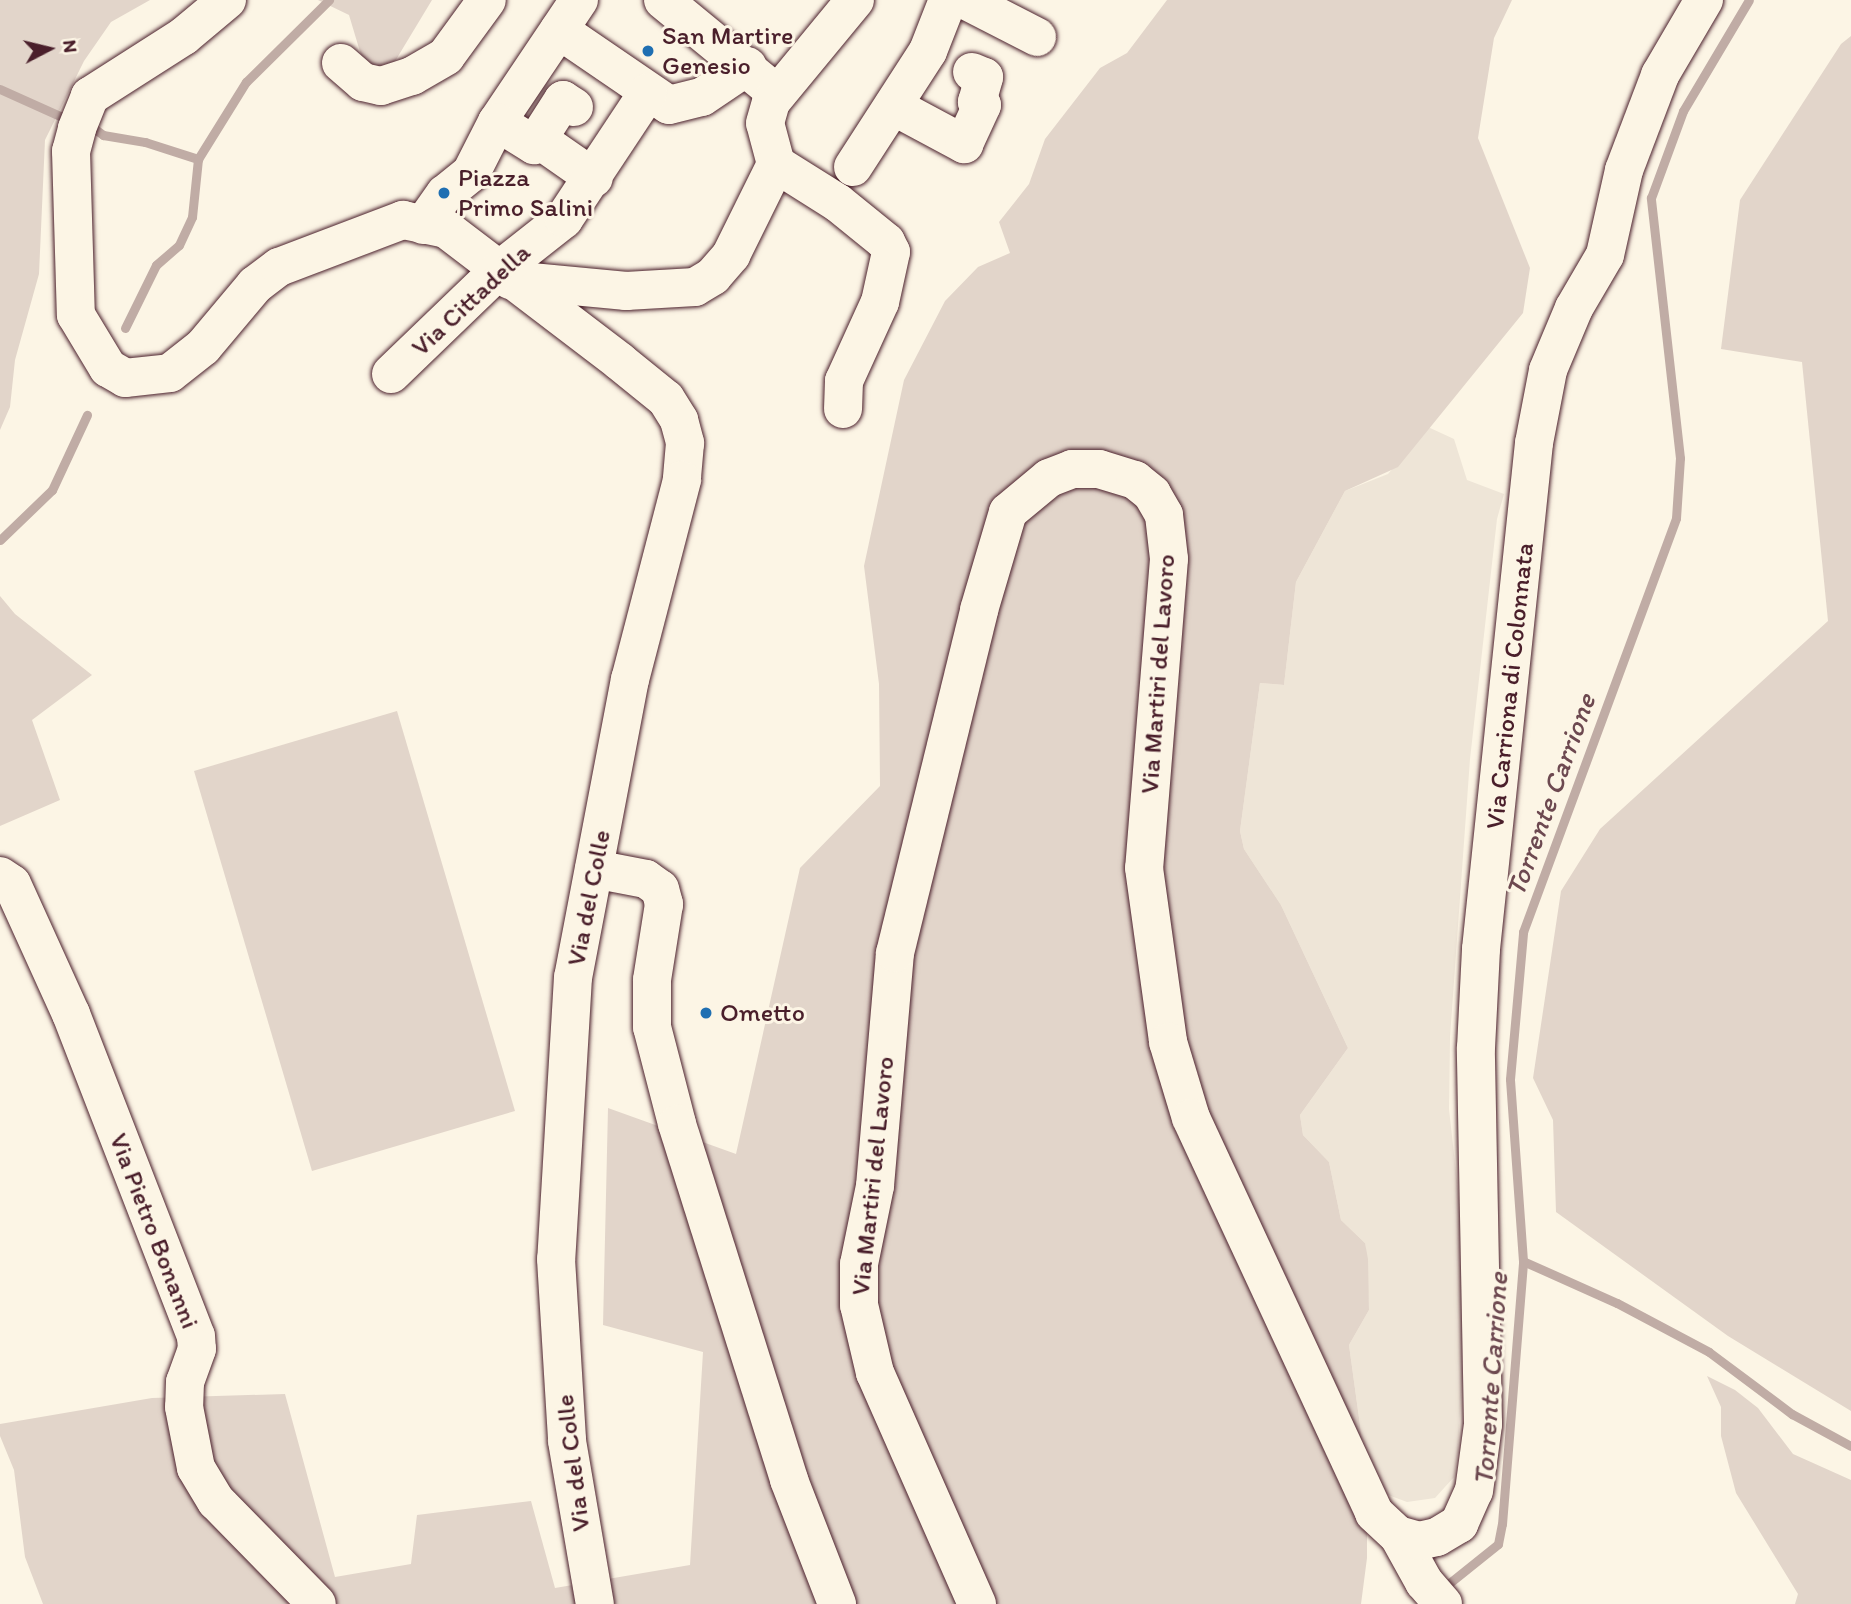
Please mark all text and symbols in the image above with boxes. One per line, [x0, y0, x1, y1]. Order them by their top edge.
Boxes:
north arrow [14, 14, 84, 84]
place label: San Martire Genesio [662, 20, 794, 82]
text: N [58, 39, 83, 54]
marker: San Martire Genesio [640, 43, 656, 59]
place label: Piazza Primo Salini [458, 162, 592, 224]
marker: Piazza Primo Salini [436, 185, 452, 201]
street label: Via Cittadella [405, 237, 537, 363]
street label: Via Carriona di Colonnata [1479, 541, 1541, 831]
street label: Via Martiri del Lavoro [1134, 554, 1182, 794]
water label: Torrente Carrione [1498, 689, 1602, 901]
street label: Via del Colle [561, 828, 617, 968]
place label: Ometto [720, 997, 805, 1029]
marker: Ometto [698, 1005, 714, 1021]
street label: Via Martiri del Lavoro [845, 1056, 901, 1296]
street label: Via Pietro Bonanni [103, 1129, 205, 1333]
water label: Torrente Carrione [1466, 1271, 1514, 1487]
street label: Via del Colle [549, 1393, 597, 1533]

